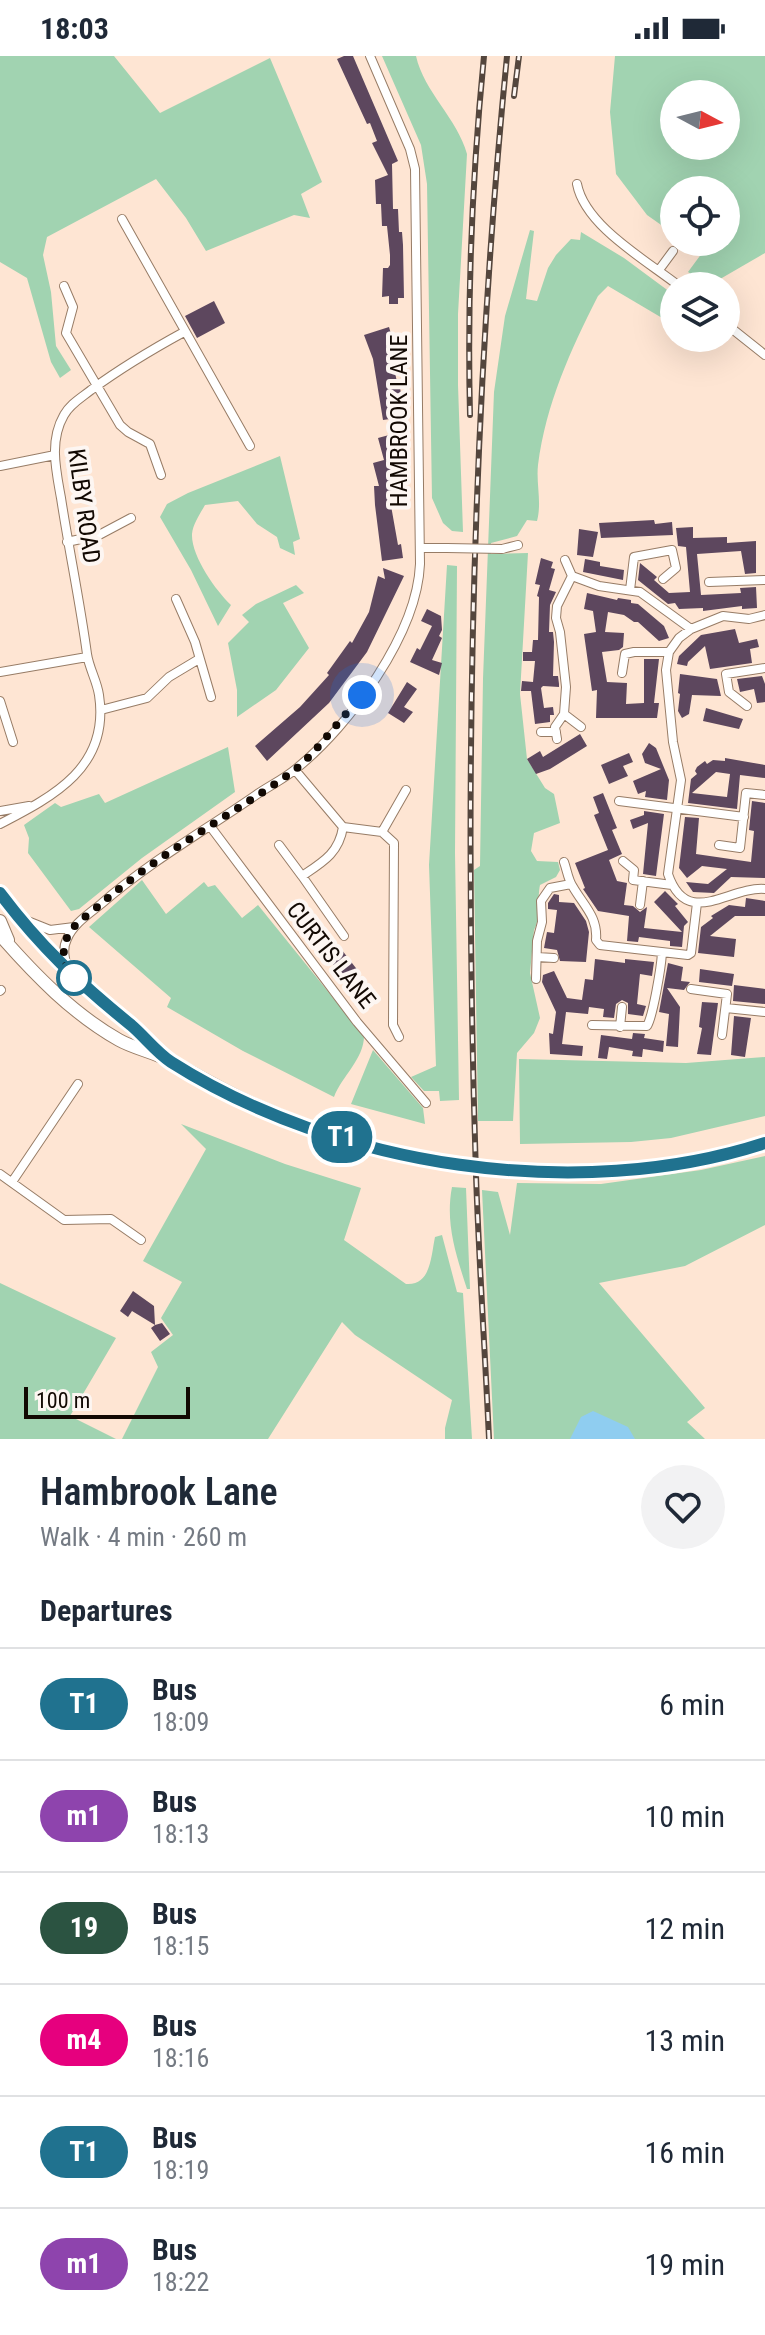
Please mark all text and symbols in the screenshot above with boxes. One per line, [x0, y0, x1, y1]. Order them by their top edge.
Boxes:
text: 18:03 [40, 11, 109, 46]
north arrow [660, 80, 740, 160]
map controls [660, 80, 740, 352]
button: locate [660, 176, 740, 256]
button: layers [660, 272, 740, 352]
street label: HAMBROOK LANE [385, 335, 413, 507]
street label: KILBY ROAD [62, 447, 106, 565]
your location [342, 675, 382, 715]
street label: CURTIS LANE [281, 896, 381, 1014]
unlabelled marker [57, 961, 91, 995]
line badge: T1 [306, 1111, 378, 1163]
text: T1 [327, 1120, 357, 1153]
scale bar [24, 1383, 190, 1419]
text: 100 m [36, 1388, 90, 1413]
button: heart [641, 1465, 725, 1549]
text: Hambrook Lane [40, 1470, 278, 1514]
text: Walk · 4 min · 260 m [40, 1522, 247, 1552]
text: Departures [40, 1593, 173, 1628]
text: Bus [152, 1672, 197, 1707]
text: T1 [69, 1687, 99, 1720]
text: 6 min [659, 1687, 725, 1722]
text: 18:09 [152, 1707, 209, 1737]
text: Bus [152, 1784, 197, 1819]
text: m1 [67, 1799, 101, 1832]
text: 10 min [644, 1799, 725, 1834]
text: 18:13 [152, 1819, 209, 1849]
text: Bus [152, 1896, 197, 1931]
text: 19 [70, 1911, 98, 1944]
text: 12 min [644, 1911, 725, 1946]
text: 18:15 [152, 1931, 209, 1961]
text: Bus [152, 2008, 197, 2043]
text: m4 [67, 2023, 101, 2056]
text: 13 min [644, 2023, 725, 2058]
text: 18:16 [152, 2043, 209, 2073]
text: Bus [152, 2120, 197, 2155]
text: T1 [69, 2135, 99, 2168]
text: 16 min [644, 2135, 725, 2170]
text: 18:19 [152, 2155, 209, 2185]
text: Bus [152, 2232, 197, 2267]
text: m1 [67, 2247, 101, 2280]
text: 19 min [644, 2247, 725, 2282]
text: 18:22 [152, 2267, 209, 2297]

